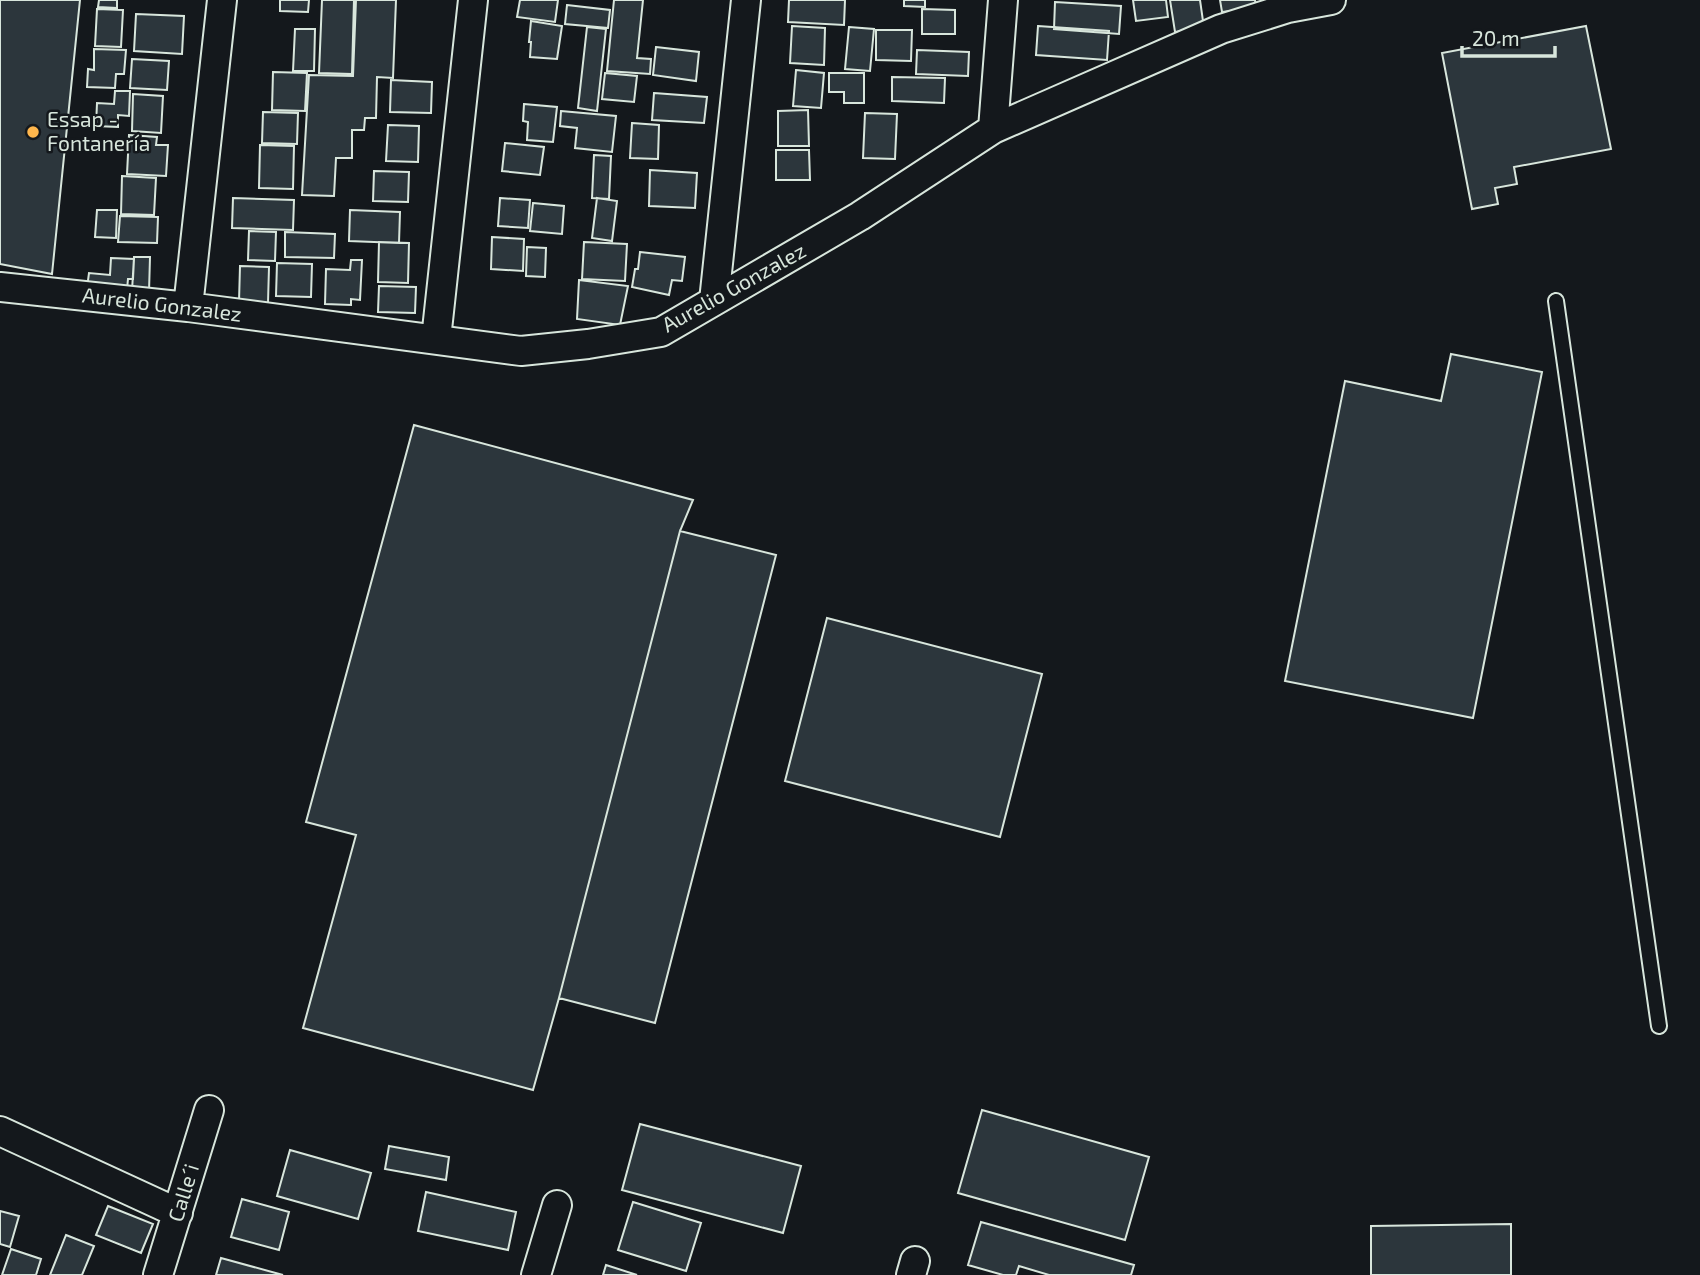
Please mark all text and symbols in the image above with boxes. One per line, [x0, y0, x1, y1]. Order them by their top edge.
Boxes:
scale bar [1462, 14, 1555, 58]
text: 20 m [1472, 25, 1520, 50]
place label: Essap - Fontanería [47, 106, 150, 155]
marker: Essap - Fontanería [25, 124, 41, 140]
street label: Aurelio Gonzalez [657, 237, 809, 336]
street label: Aurelio Gonzalez [81, 281, 243, 326]
street label: Calle´i [162, 1161, 203, 1224]

